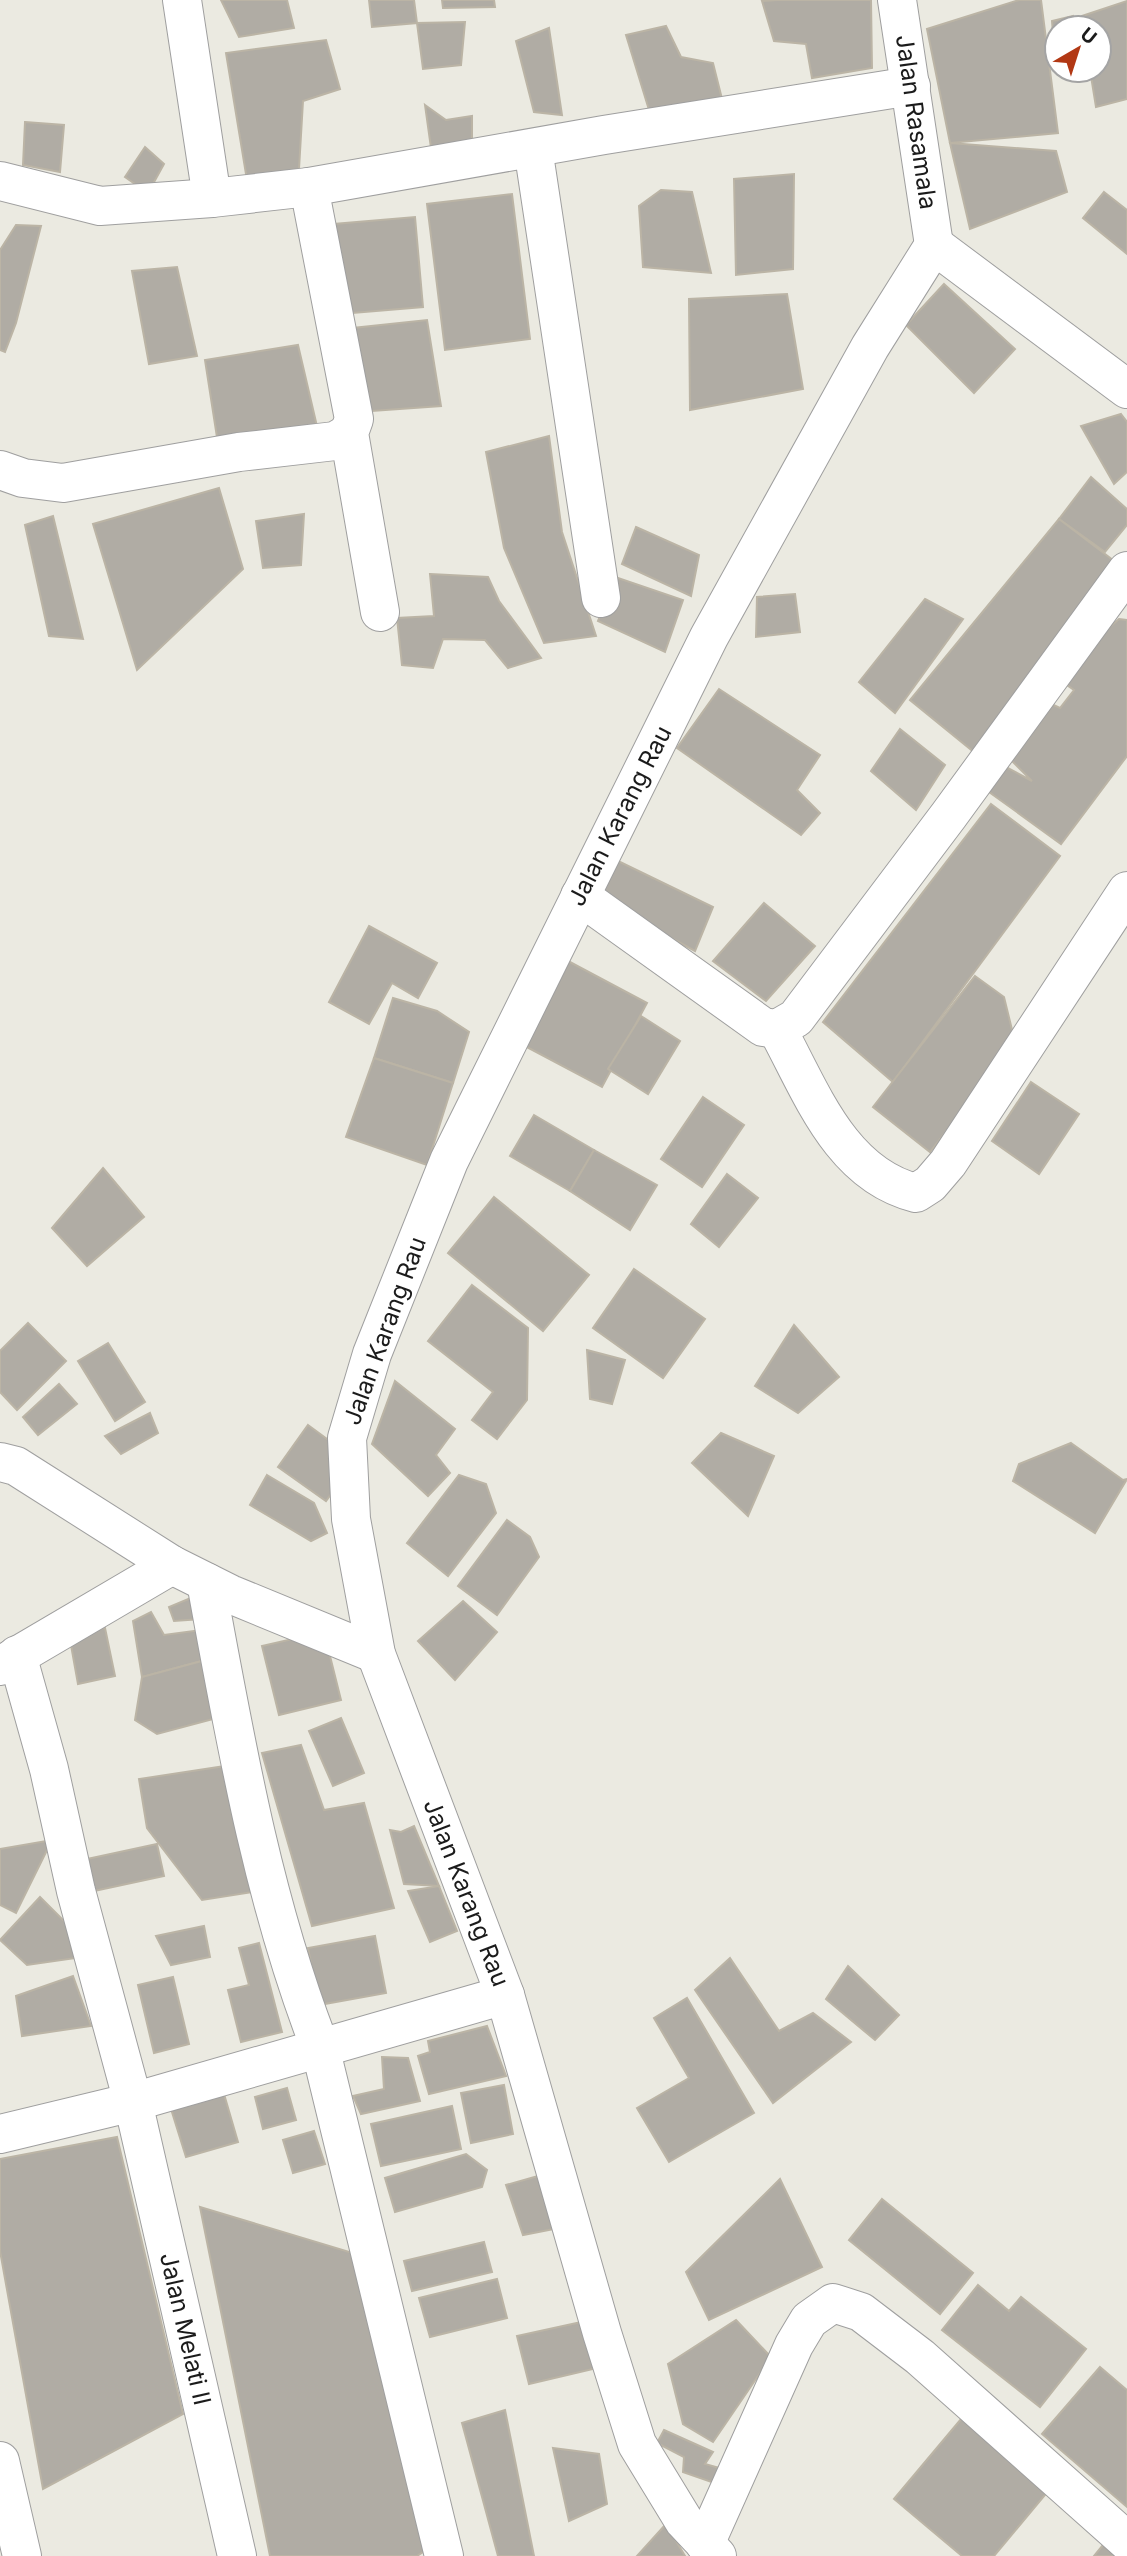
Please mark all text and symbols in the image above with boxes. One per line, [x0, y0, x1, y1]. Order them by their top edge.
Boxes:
north arrow [1043, 14, 1113, 84]
text: U [1076, 23, 1101, 49]
street label: Jalan Rasamala [890, 33, 943, 211]
street label: Jalan Karang Rau [562, 721, 677, 911]
street label: Jalan Karang Rau [337, 1233, 432, 1429]
street label: Jalan Karang Rau [417, 1795, 516, 1991]
street label: Jalan Melati II [154, 2250, 217, 2408]

